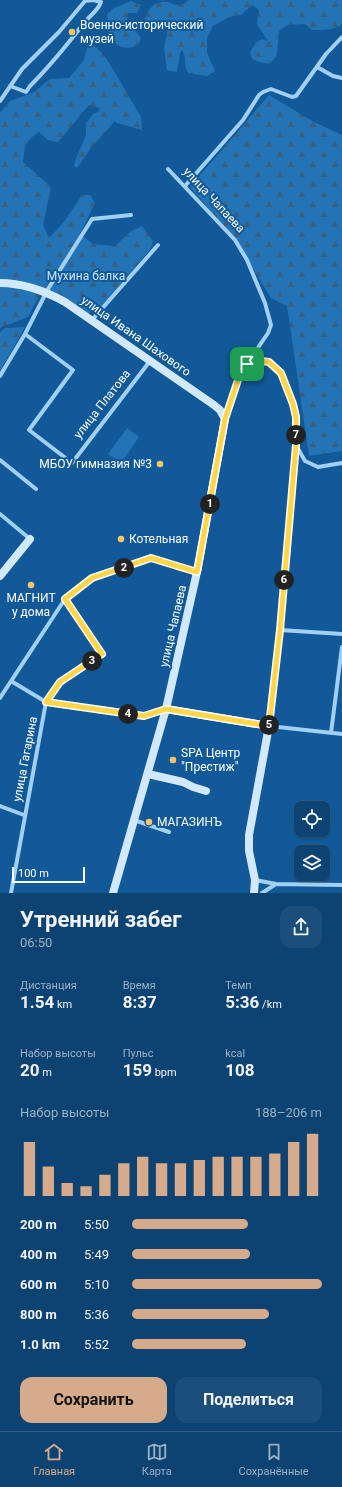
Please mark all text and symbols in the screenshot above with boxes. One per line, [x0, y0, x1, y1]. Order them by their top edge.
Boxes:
place label: Военно-исторический музей [80, 18, 204, 46]
marker: Военно-исторический музей [67, 27, 77, 37]
street label: улица Чапаева [180, 165, 248, 235]
park label: Мухина балка [47, 269, 125, 283]
street label: улица Ивана Шахового [79, 293, 193, 379]
pin [230, 347, 264, 381]
icon: arrive [236, 353, 258, 375]
street label: улица Платова [71, 367, 133, 441]
pin: 7 [286, 425, 306, 445]
text: 7 [293, 428, 299, 441]
place label: МБОУ гимназия №3 [39, 457, 152, 471]
marker: МБОУ гимназия №3 [155, 459, 165, 469]
pin: 1 [200, 494, 220, 514]
text: 1 [207, 497, 213, 510]
place label: Котельная [129, 532, 188, 546]
marker: Котельная [116, 534, 126, 544]
pin: 2 [114, 558, 134, 578]
text: 2 [121, 561, 127, 574]
pin: 6 [274, 570, 294, 590]
text: 6 [281, 573, 287, 586]
marker: МАГНИТ у дома [26, 580, 36, 590]
street label: улица Чапаева [157, 584, 189, 668]
place label: МАГНИТ у дома [6, 591, 56, 619]
pin: 3 [82, 651, 102, 671]
text: 3 [89, 654, 95, 667]
pin: 4 [118, 704, 138, 724]
text: 4 [125, 707, 131, 720]
street label: улица Гагарина [10, 715, 40, 803]
pin: 5 [259, 715, 279, 735]
text: 5 [266, 718, 272, 731]
place label: SPA Центр "Престиж" [181, 746, 241, 774]
marker: SPA Центр "Престиж" [168, 755, 178, 765]
map controls [294, 801, 330, 881]
button: locate [294, 801, 330, 837]
place label: МАГАЗИНЪ [157, 815, 222, 829]
marker: МАГАЗИНЪ [144, 817, 154, 827]
button: layers [294, 845, 330, 881]
scale bar [12, 865, 85, 884]
text: 100 m [18, 867, 49, 880]
button: share [280, 906, 322, 948]
text: Утренний забег [20, 907, 181, 932]
text: 06:50 [20, 935, 52, 950]
text: Дистанция [20, 979, 77, 992]
text: Время [123, 979, 156, 992]
text: Темп [225, 979, 252, 992]
text: 1.54 [20, 992, 54, 1012]
text: 8:37 [123, 992, 157, 1012]
text: 5:36 [225, 992, 259, 1012]
text: km [54, 998, 72, 1011]
text: /km [259, 998, 282, 1011]
text: Набор высоты [20, 1047, 96, 1060]
text: Пульс [123, 1047, 154, 1060]
text: kcal [225, 1047, 245, 1060]
text: 20 [20, 1060, 40, 1080]
text: 159 [123, 1060, 152, 1080]
text: 108 [225, 1060, 255, 1080]
text: m [40, 1066, 52, 1079]
text: bpm [152, 1066, 177, 1079]
text: Набор высоты [20, 1105, 109, 1120]
text: 188–206 m [255, 1105, 322, 1120]
text: 200 m [20, 1217, 57, 1232]
text: 5:50 [84, 1217, 109, 1232]
text: 400 m [20, 1247, 57, 1262]
text: 5:49 [84, 1247, 109, 1262]
text: 600 m [20, 1277, 57, 1292]
text: 5:10 [84, 1277, 109, 1292]
text: 800 m [20, 1307, 57, 1322]
text: 5:36 [84, 1307, 109, 1322]
text: 1.0 km [20, 1337, 60, 1352]
text: 5:52 [84, 1337, 109, 1352]
button: Сохранить [20, 1377, 167, 1423]
button: Поделиться [175, 1377, 322, 1423]
tab: Главная [33, 1441, 75, 1478]
tab: Карта [142, 1441, 172, 1478]
tab: Сохранённые [238, 1441, 309, 1478]

